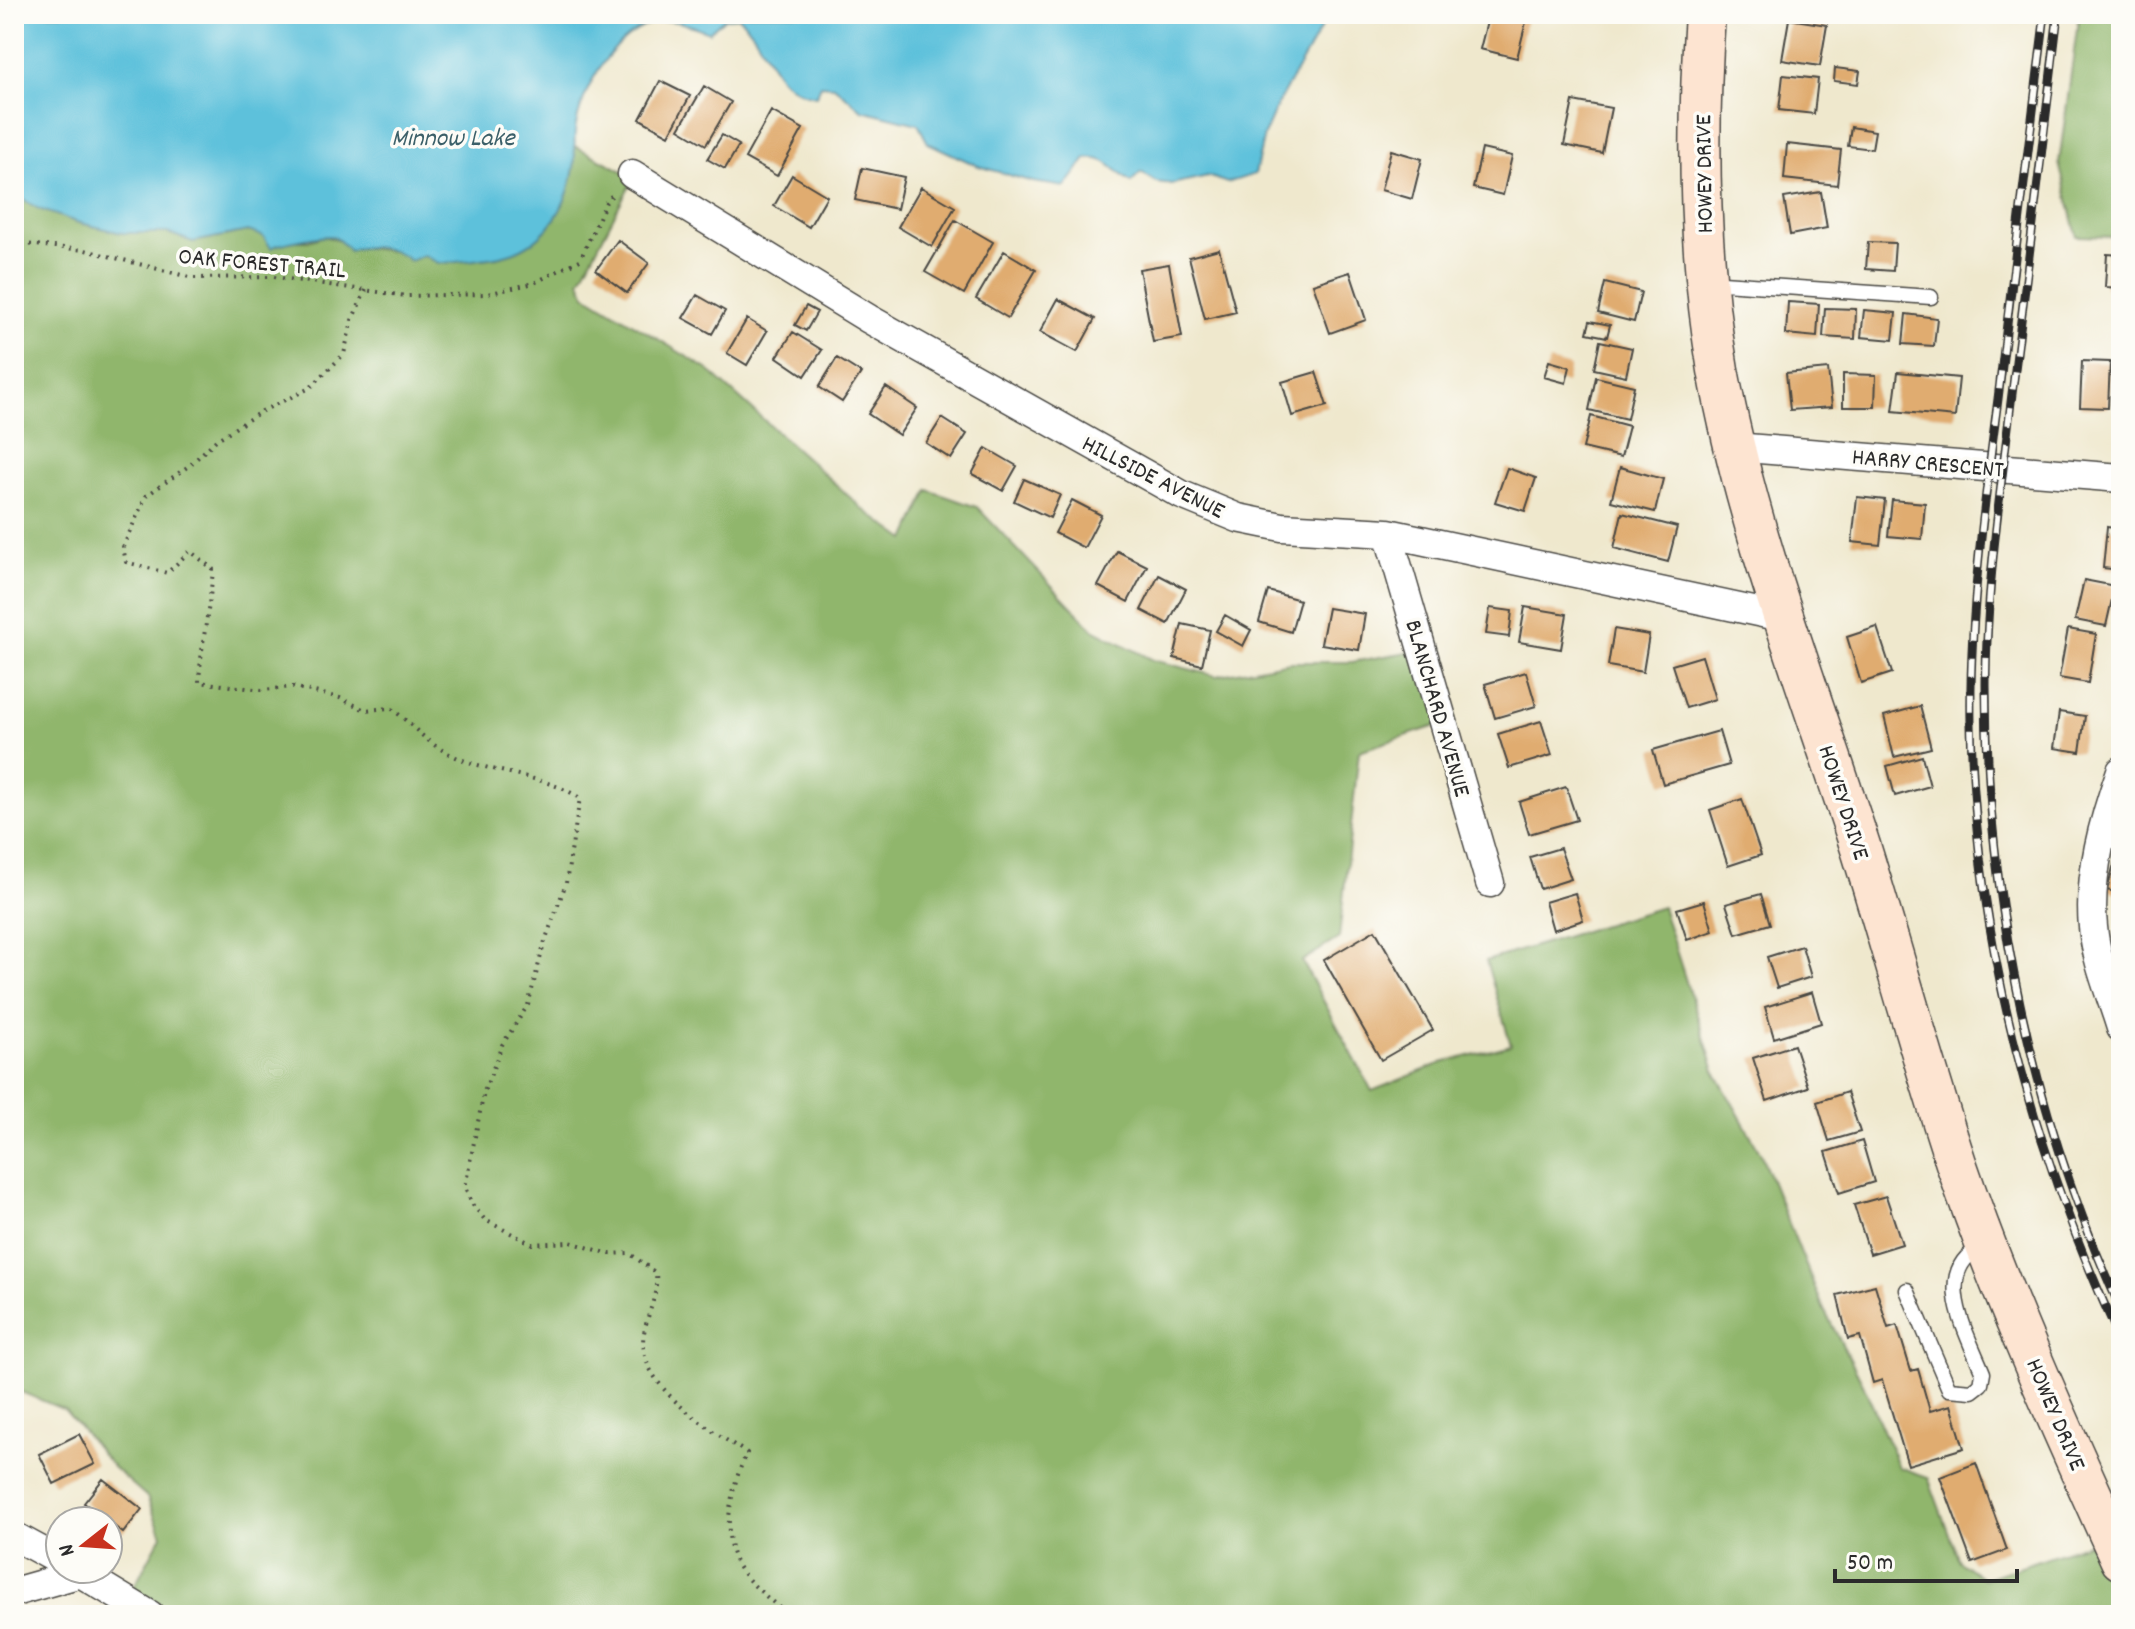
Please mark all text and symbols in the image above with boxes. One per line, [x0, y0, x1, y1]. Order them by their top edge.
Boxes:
street label: HOWEY DRIVE [1688, 114, 1724, 234]
water label: Minnow Lake [391, 121, 516, 158]
street label: OAK FOREST TRAIL [177, 241, 347, 289]
street label: HILLSIDE AVENUE [1075, 428, 1230, 529]
street label: HARRY CRESCENT [1850, 441, 2005, 489]
street label: BLANCHARD AVENUE [1395, 616, 1478, 801]
street label: HOWEY DRIVE [1808, 741, 1877, 865]
street label: HOWEY DRIVE [2015, 1354, 2093, 1477]
north arrow [44, 1505, 124, 1585]
scale bar [1835, 1533, 2017, 1583]
text: N [52, 1540, 85, 1560]
text: 50 m [1847, 1547, 1893, 1581]

